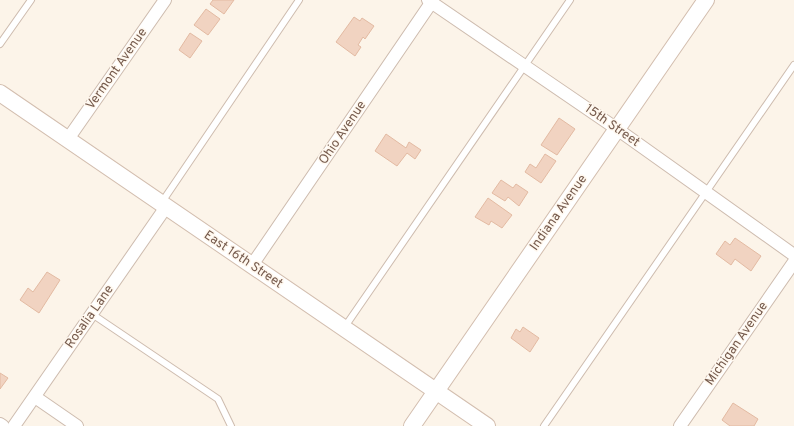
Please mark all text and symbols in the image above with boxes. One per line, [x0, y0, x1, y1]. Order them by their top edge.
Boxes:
street label: Vermont Avenue [83, 25, 151, 113]
street label: Ohio Avenue [316, 98, 370, 168]
street label: 15th Street [581, 101, 643, 151]
street label: Indiana Avenue [527, 172, 591, 254]
street label: East 16th Street [200, 228, 286, 292]
street label: Rosalia Lane [62, 282, 118, 352]
street label: Michigan Avenue [702, 299, 772, 389]

